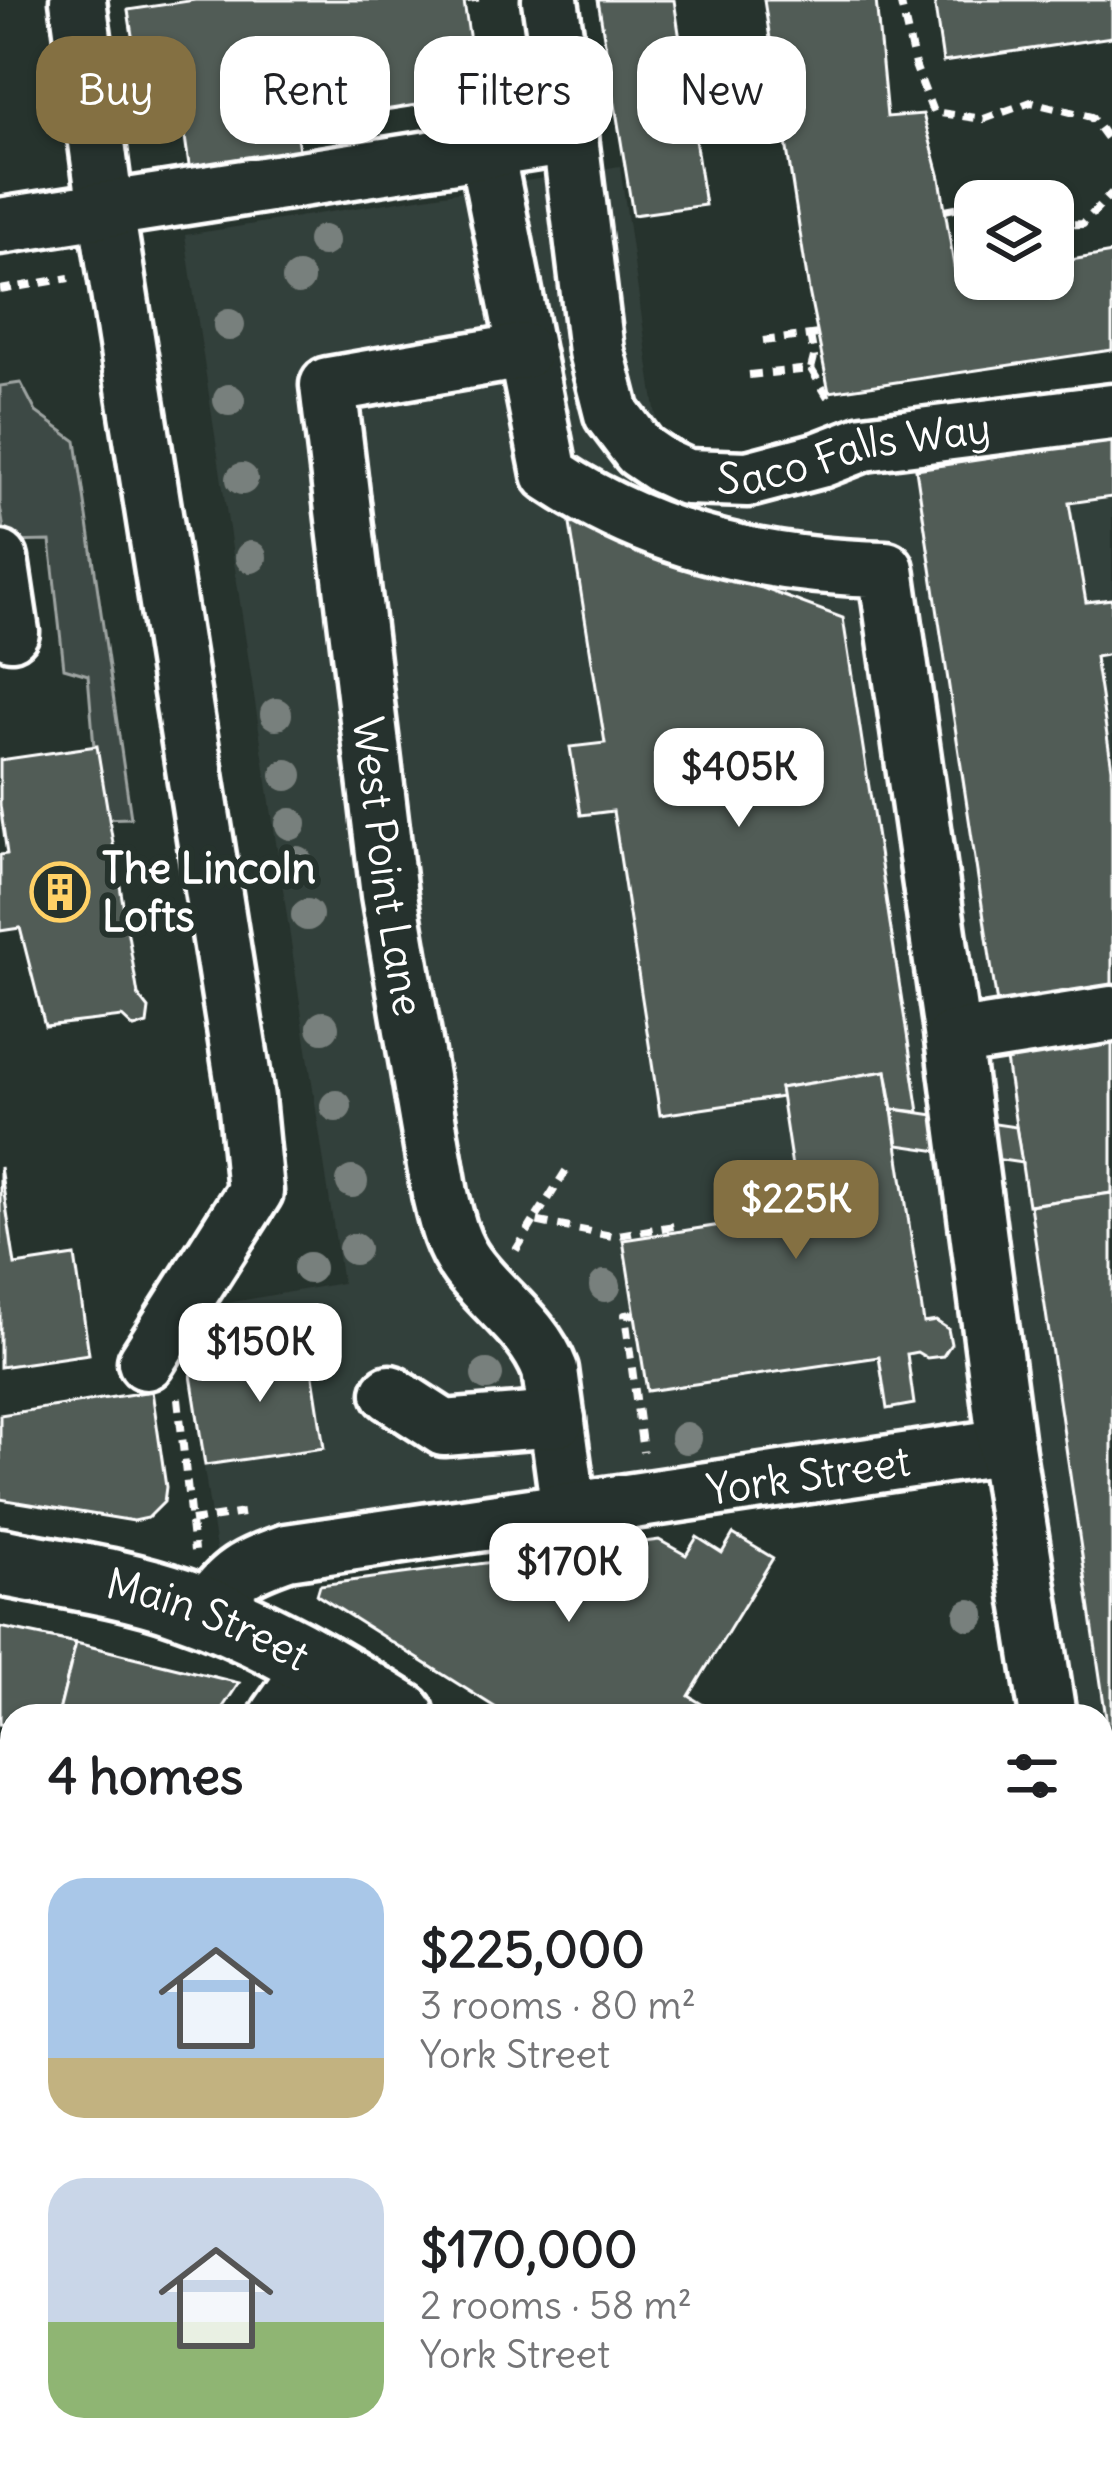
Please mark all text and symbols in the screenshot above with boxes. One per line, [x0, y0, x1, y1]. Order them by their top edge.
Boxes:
chip: Buy [36, 36, 196, 144]
chip: Rent [220, 36, 390, 144]
chip: Filters [414, 36, 613, 144]
chip: New [637, 36, 806, 144]
map controls [954, 180, 1074, 300]
button: layers [954, 180, 1074, 300]
street label: Saco Falls Way [716, 401, 994, 506]
street label: West Point Lane [342, 714, 435, 1020]
pin: $405K [655, 728, 823, 830]
text: $405K [681, 742, 797, 791]
place label: The Lincoln Lofts [102, 842, 316, 942]
building icon: The Lincoln Lofts [29, 861, 91, 923]
pin: $225K [712, 1160, 880, 1262]
text: $225K [741, 1174, 851, 1223]
pin: $150K [176, 1303, 344, 1405]
text: $150K [206, 1317, 314, 1366]
street label: York Street [703, 1434, 913, 1516]
pin: $170K [485, 1523, 653, 1625]
text: $170K [516, 1537, 622, 1586]
street label: Main Street [101, 1557, 318, 1682]
icon: filters [999, 1743, 1065, 1809]
text: 4 homes [48, 1744, 243, 1808]
text: $225,000 [420, 1917, 645, 1981]
icon: home [144, 1926, 288, 2070]
text: 3 rooms · 80 m² [420, 1981, 696, 2030]
text: York Street [420, 2030, 610, 2079]
text: $170,000 [420, 2217, 638, 2281]
icon: home [144, 2226, 288, 2370]
text: 2 rooms · 58 m² [420, 2281, 692, 2330]
text: York Street [420, 2330, 610, 2379]

